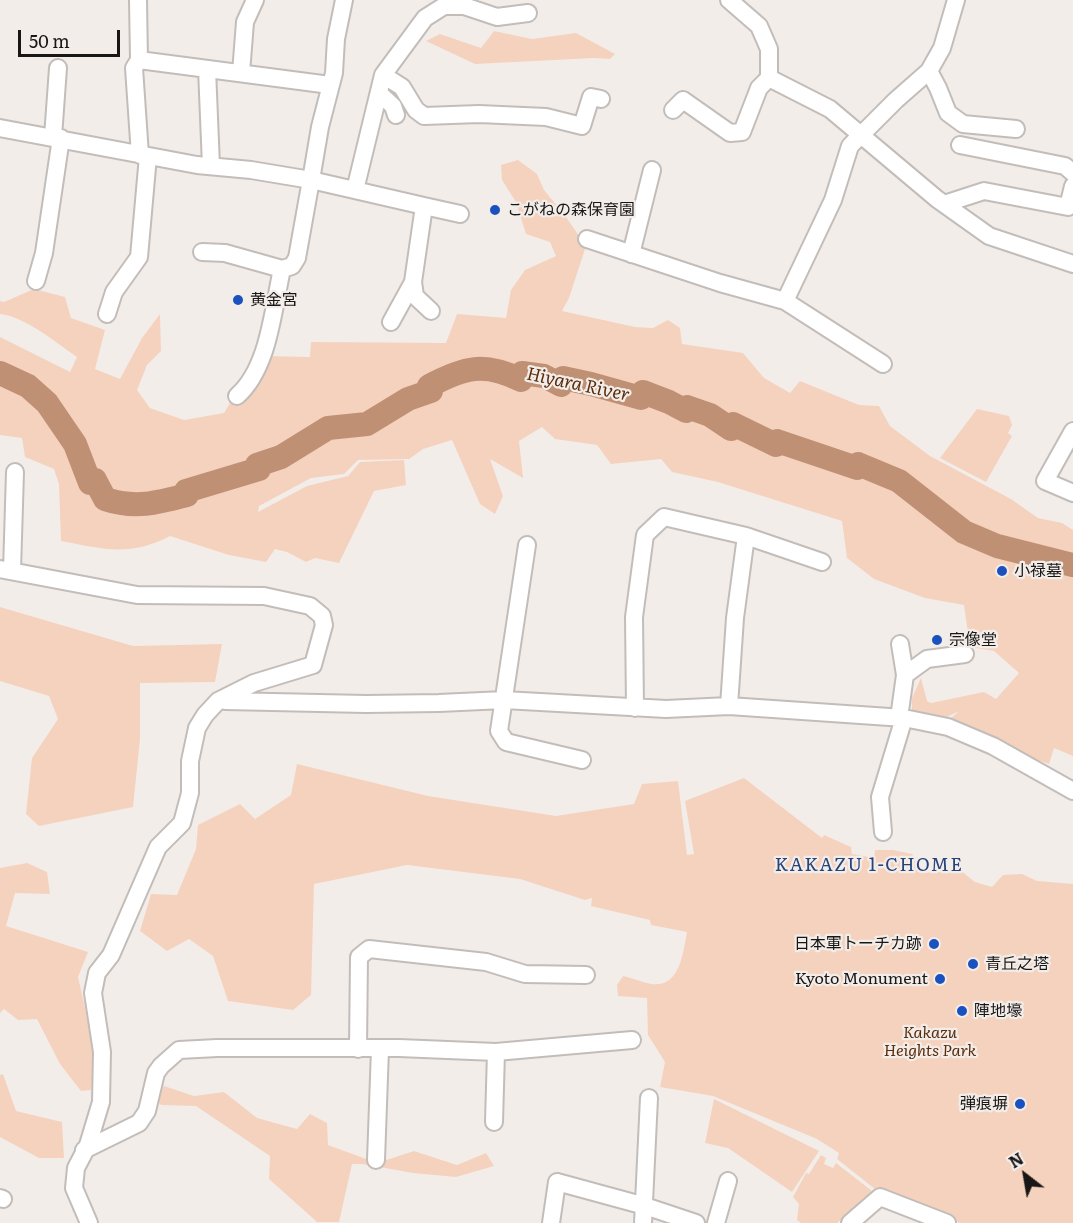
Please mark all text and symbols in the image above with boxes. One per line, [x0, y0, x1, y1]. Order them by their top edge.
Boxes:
scale bar [21, 18, 123, 56]
text: 50 m [29, 27, 70, 54]
place label: こがねの森保育園 [507, 200, 635, 220]
marker: こがねの森保育園 [488, 203, 502, 217]
place label: 黄金宮 [250, 290, 298, 310]
marker: 黄金宮 [231, 293, 245, 307]
water label: Hiyara River [525, 364, 631, 406]
place label: 小禄墓 [1014, 561, 1062, 581]
marker: 小禄墓 [995, 564, 1009, 578]
place label: 宗像堂 [949, 630, 997, 650]
marker: 宗像堂 [930, 633, 944, 647]
district label: KAKAZU 1-CHOME [775, 855, 963, 877]
place label: 日本軍トーチカ跡 [794, 934, 922, 954]
marker: 日本軍トーチカ跡 [927, 937, 941, 951]
place label: 青丘之塔 [985, 954, 1049, 974]
marker: 青丘之塔 [966, 957, 980, 971]
place label: Kyoto Monument [795, 969, 928, 989]
marker: Kyoto Monument [933, 972, 947, 986]
place label: 陣地壕 [974, 1001, 1022, 1021]
marker: 陣地壕 [955, 1004, 969, 1018]
park label: Kakazu Heights Park [884, 1023, 976, 1061]
place label: 弾痕塀 [960, 1094, 1008, 1114]
marker: 弾痕塀 [1013, 1097, 1027, 1111]
north arrow [995, 1145, 1055, 1205]
text: N [1004, 1146, 1028, 1173]

